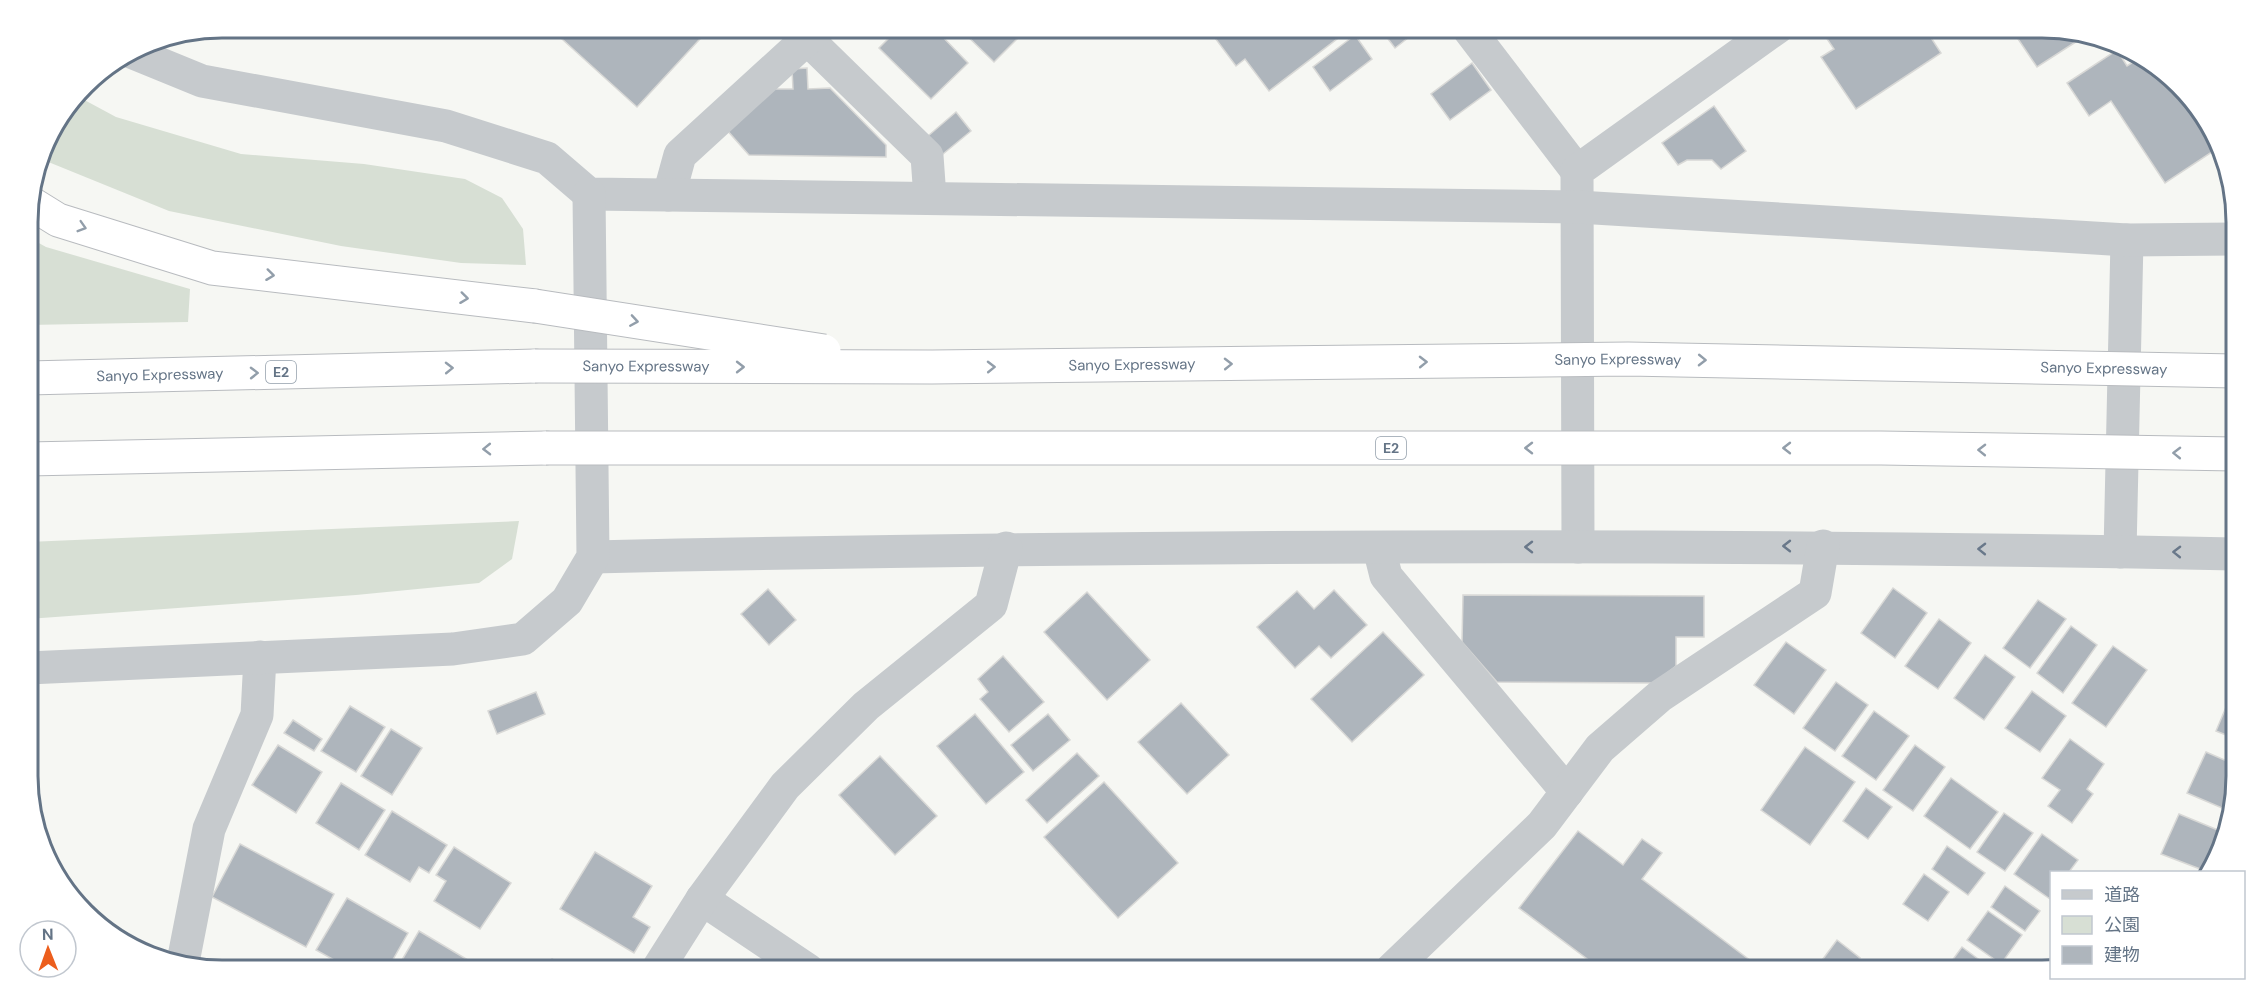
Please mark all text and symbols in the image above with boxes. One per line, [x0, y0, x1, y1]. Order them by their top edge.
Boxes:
one-way arrow [76, 220, 87, 232]
one-way arrow [265, 268, 275, 280]
one-way arrow [459, 291, 468, 303]
one-way arrow [630, 315, 639, 327]
street label: Sanyo Expressway [1554, 349, 1682, 370]
street label: Sanyo Expressway [1068, 354, 1196, 375]
one-way arrow [1697, 354, 1706, 367]
one-way arrow [1418, 355, 1427, 368]
street label: Sanyo Expressway [582, 356, 710, 376]
street label: Sanyo Expressway [2040, 357, 2168, 380]
one-way arrow [1223, 358, 1232, 370]
one-way arrow [986, 360, 995, 373]
road number: E2 [266, 361, 296, 383]
one-way arrow [736, 361, 745, 373]
one-way arrow [445, 362, 454, 375]
street label: Sanyo Expressway [96, 363, 224, 386]
one-way arrow [250, 367, 259, 379]
road number: E2 [1376, 437, 1406, 459]
one-way arrow [1524, 442, 1533, 454]
one-way arrow [1782, 442, 1791, 454]
one-way arrow [483, 443, 492, 455]
one-way arrow [1977, 444, 1986, 456]
one-way arrow [2172, 447, 2181, 460]
one-way arrow [1782, 540, 1791, 552]
one-way arrow [1524, 541, 1533, 553]
one-way arrow [1977, 543, 1986, 555]
one-way arrow [2172, 546, 2181, 559]
legend [2050, 871, 2245, 979]
text: 道路 [2104, 883, 2140, 907]
text: 公園 [2104, 913, 2140, 937]
north arrow [18, 919, 78, 979]
text: N [42, 924, 54, 945]
text: 建物 [2104, 943, 2140, 967]

